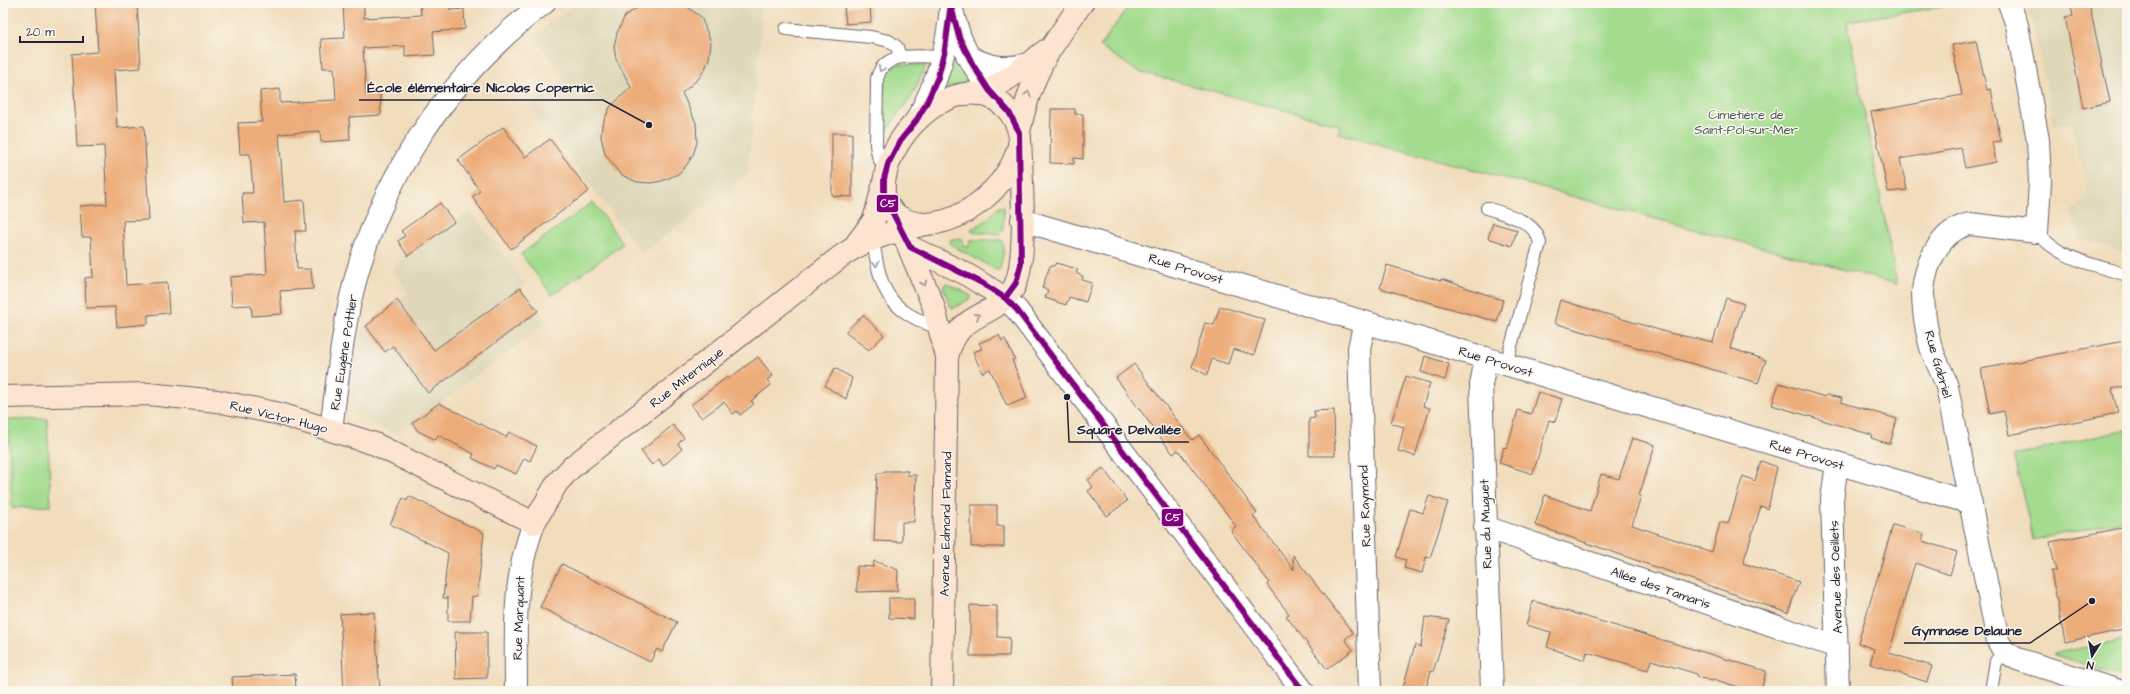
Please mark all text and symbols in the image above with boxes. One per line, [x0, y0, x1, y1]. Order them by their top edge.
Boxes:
scale bar [20, 18, 83, 44]
text: 20 m [26, 24, 55, 41]
one-way arrow [879, 65, 886, 73]
callout: École élémentaire Nicolas Copernic [359, 74, 603, 100]
text: École élémentaire Nicolas Copernic [367, 78, 595, 98]
one-way arrow [1023, 91, 1032, 98]
park label: Cimetière de Saint-Pol-sur-Mer [1694, 106, 1798, 139]
line badge: C5 [876, 194, 899, 213]
text: C5 [880, 196, 896, 211]
street label: Rue Provost [1146, 249, 1226, 289]
one-way arrow [871, 261, 880, 267]
one-way arrow [920, 279, 928, 286]
street label: Rue Eugène Pottier [326, 293, 363, 412]
one-way arrow [973, 313, 981, 321]
street label: Rue Gabriel [1920, 329, 1956, 400]
street label: Rue Provost [1456, 342, 1536, 382]
street label: Rue Miternique [646, 343, 727, 412]
street label: Rue Victor Hugo [228, 396, 330, 439]
callout: Square Delvallée [1069, 416, 1189, 442]
text: Square Delvallée [1076, 420, 1181, 440]
street label: Rue Provost [1767, 435, 1847, 475]
street label: Avenue Edmond Flamand [936, 451, 956, 597]
street label: Rue Raymond [1355, 464, 1376, 547]
street label: Rue du Muguet [1475, 478, 1498, 569]
line badge: C5 [1161, 508, 1184, 527]
text: C5 [1165, 510, 1181, 525]
street label: Avenue des Oeillets [1825, 519, 1847, 634]
street label: Allée des Tamaris [1608, 562, 1713, 614]
street label: Rue Marquant [509, 575, 529, 660]
callout: Gymnase Delaune [1904, 617, 2030, 643]
text: Gymnase Delaune [1912, 621, 2023, 641]
north arrow [2072, 636, 2112, 676]
text: N [2085, 657, 2095, 673]

